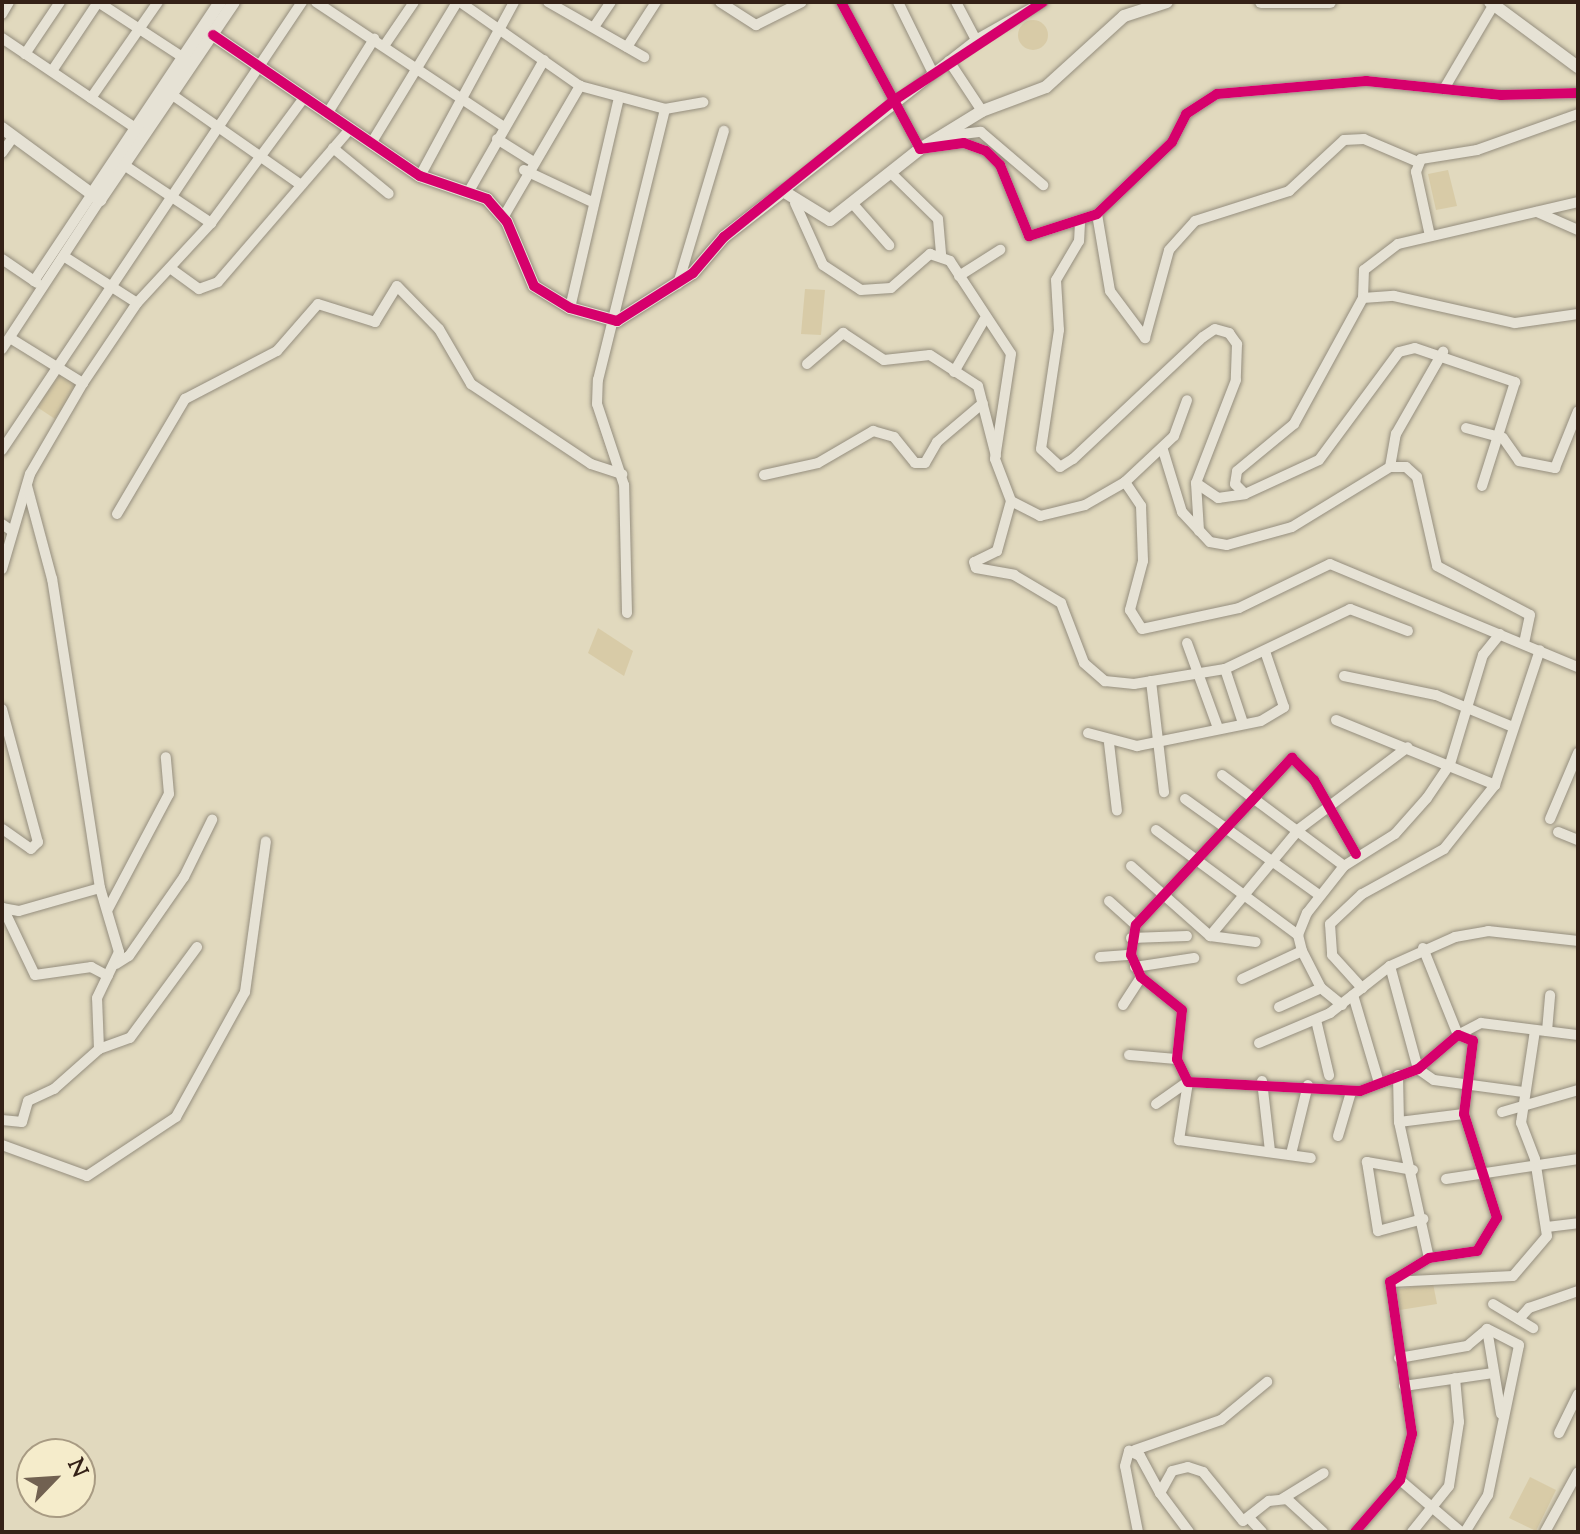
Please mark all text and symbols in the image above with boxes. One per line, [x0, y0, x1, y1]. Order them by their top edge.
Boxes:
north arrow [16, 1438, 96, 1518]
text: N [58, 1454, 94, 1483]

